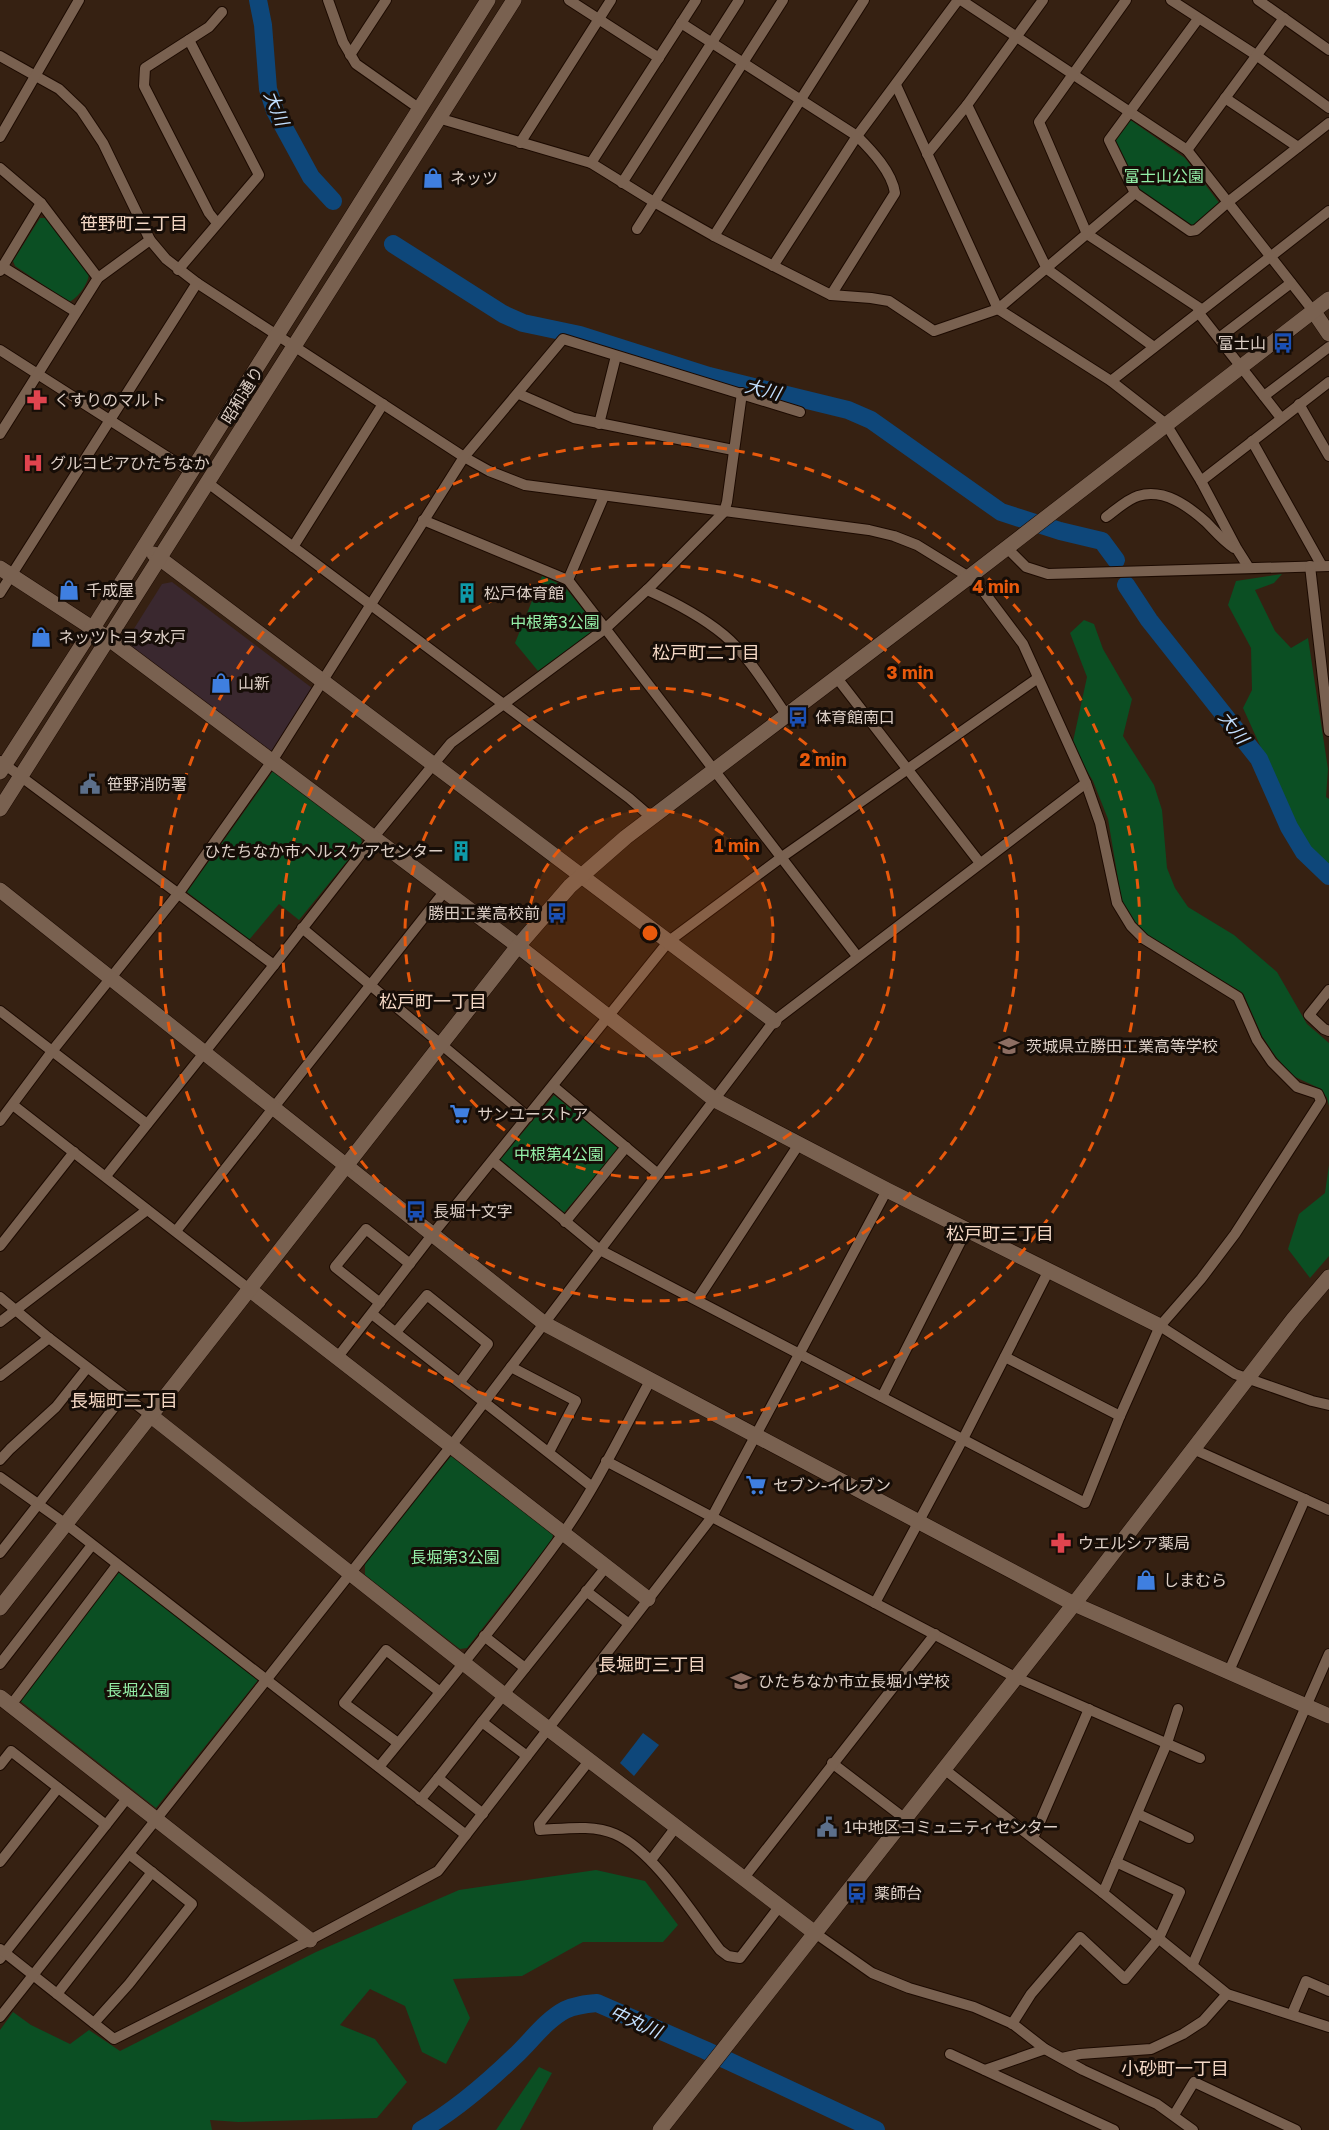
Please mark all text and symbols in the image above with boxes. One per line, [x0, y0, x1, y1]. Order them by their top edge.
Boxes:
water label: 大川 [260, 87, 295, 131]
shop icon: ネッツ [421, 166, 445, 190]
park label: 富士山公園 [1124, 166, 1204, 186]
place label: ネッツ [450, 168, 498, 188]
district label: 笹野町三丁目 [80, 212, 188, 234]
bus stop icon: 富士山 [1271, 331, 1295, 355]
place label: 富士山 [1218, 333, 1266, 353]
street label: 昭和通り [217, 363, 267, 427]
water label: 大川 [743, 374, 785, 405]
pharmacy icon: くすりのマルト [25, 388, 49, 412]
place label: くすりのマルト [54, 390, 166, 410]
hospital icon: グルコピアひたちなか [21, 451, 45, 475]
place label: グルコピアひたちなか [50, 453, 210, 473]
text: 4 min [972, 575, 1020, 597]
shop icon: 千成屋 [57, 578, 81, 602]
place label: 千成屋 [86, 580, 134, 600]
building icon: 松戸体育館 [455, 581, 479, 605]
place label: 松戸体育館 [484, 583, 564, 603]
park label: 中根第3公園 [510, 612, 600, 632]
shop icon: ネッツトヨタ水戸 [29, 625, 53, 649]
place label: ネッツトヨタ水戸 [58, 627, 186, 647]
district label: 松戸町二丁目 [652, 641, 760, 663]
text: 3 min [886, 661, 934, 683]
shop icon: 山新 [209, 671, 233, 695]
place label: 山新 [238, 673, 270, 693]
bus stop icon: 体育館南口 [786, 705, 810, 729]
water label: 大川 [1214, 706, 1255, 750]
place label: 体育館南口 [815, 707, 895, 727]
text: 2 min [799, 748, 847, 770]
public building icon: 笹野消防署 [78, 772, 102, 796]
place label: 笹野消防署 [107, 774, 187, 794]
text: 1 min [714, 834, 760, 856]
building icon: ひたちなか市ヘルスケアセンター [449, 839, 473, 863]
place label: ひたちなか市ヘルスケアセンター [204, 841, 444, 861]
bus stop icon: 勝田工業高校前 [545, 901, 569, 925]
place label: 勝田工業高校前 [428, 903, 540, 923]
centre of rings [640, 923, 660, 943]
district label: 松戸町一丁目 [379, 990, 487, 1012]
school or university icon: 茨城県立勝田工業高等学校 [997, 1034, 1021, 1058]
place label: 茨城県立勝田工業高等学校 [1026, 1036, 1218, 1056]
supermarket icon: サンユーストア [448, 1102, 472, 1126]
place label: サンユーストア [477, 1104, 588, 1124]
park label: 中根第4公園 [514, 1144, 604, 1164]
bus stop icon: 長堀十文字 [404, 1199, 428, 1223]
place label: 長堀十文字 [433, 1201, 513, 1221]
district label: 松戸町三丁目 [946, 1222, 1054, 1244]
district label: 長堀町二丁目 [70, 1389, 178, 1411]
supermarket icon: セブン-イレブン [744, 1473, 768, 1497]
place label: セブン-イレブン [773, 1475, 891, 1495]
pharmacy icon: ウエルシア薬局 [1049, 1531, 1073, 1555]
place label: ウエルシア薬局 [1078, 1533, 1190, 1553]
park label: 長堀第3公園 [410, 1547, 500, 1567]
shop icon: しまむら [1134, 1568, 1158, 1592]
place label: しまむら [1163, 1570, 1227, 1590]
district label: 長堀町三丁目 [598, 1653, 706, 1675]
school or university icon: ひたちなか市立長堀小学校 [729, 1669, 753, 1693]
place label: ひたちなか市立長堀小学校 [758, 1671, 950, 1691]
park label: 長堀公園 [106, 1680, 170, 1700]
public building icon: 1中地区コミュニティセンター [815, 1815, 839, 1839]
place label: 1中地区コミュニティセンター [844, 1817, 1059, 1837]
bus stop icon: 薬師台 [845, 1881, 869, 1905]
place label: 薬師台 [874, 1883, 922, 1903]
water label: 中丸川 [607, 2000, 667, 2043]
district label: 小砂町一丁目 [1121, 2057, 1229, 2079]

